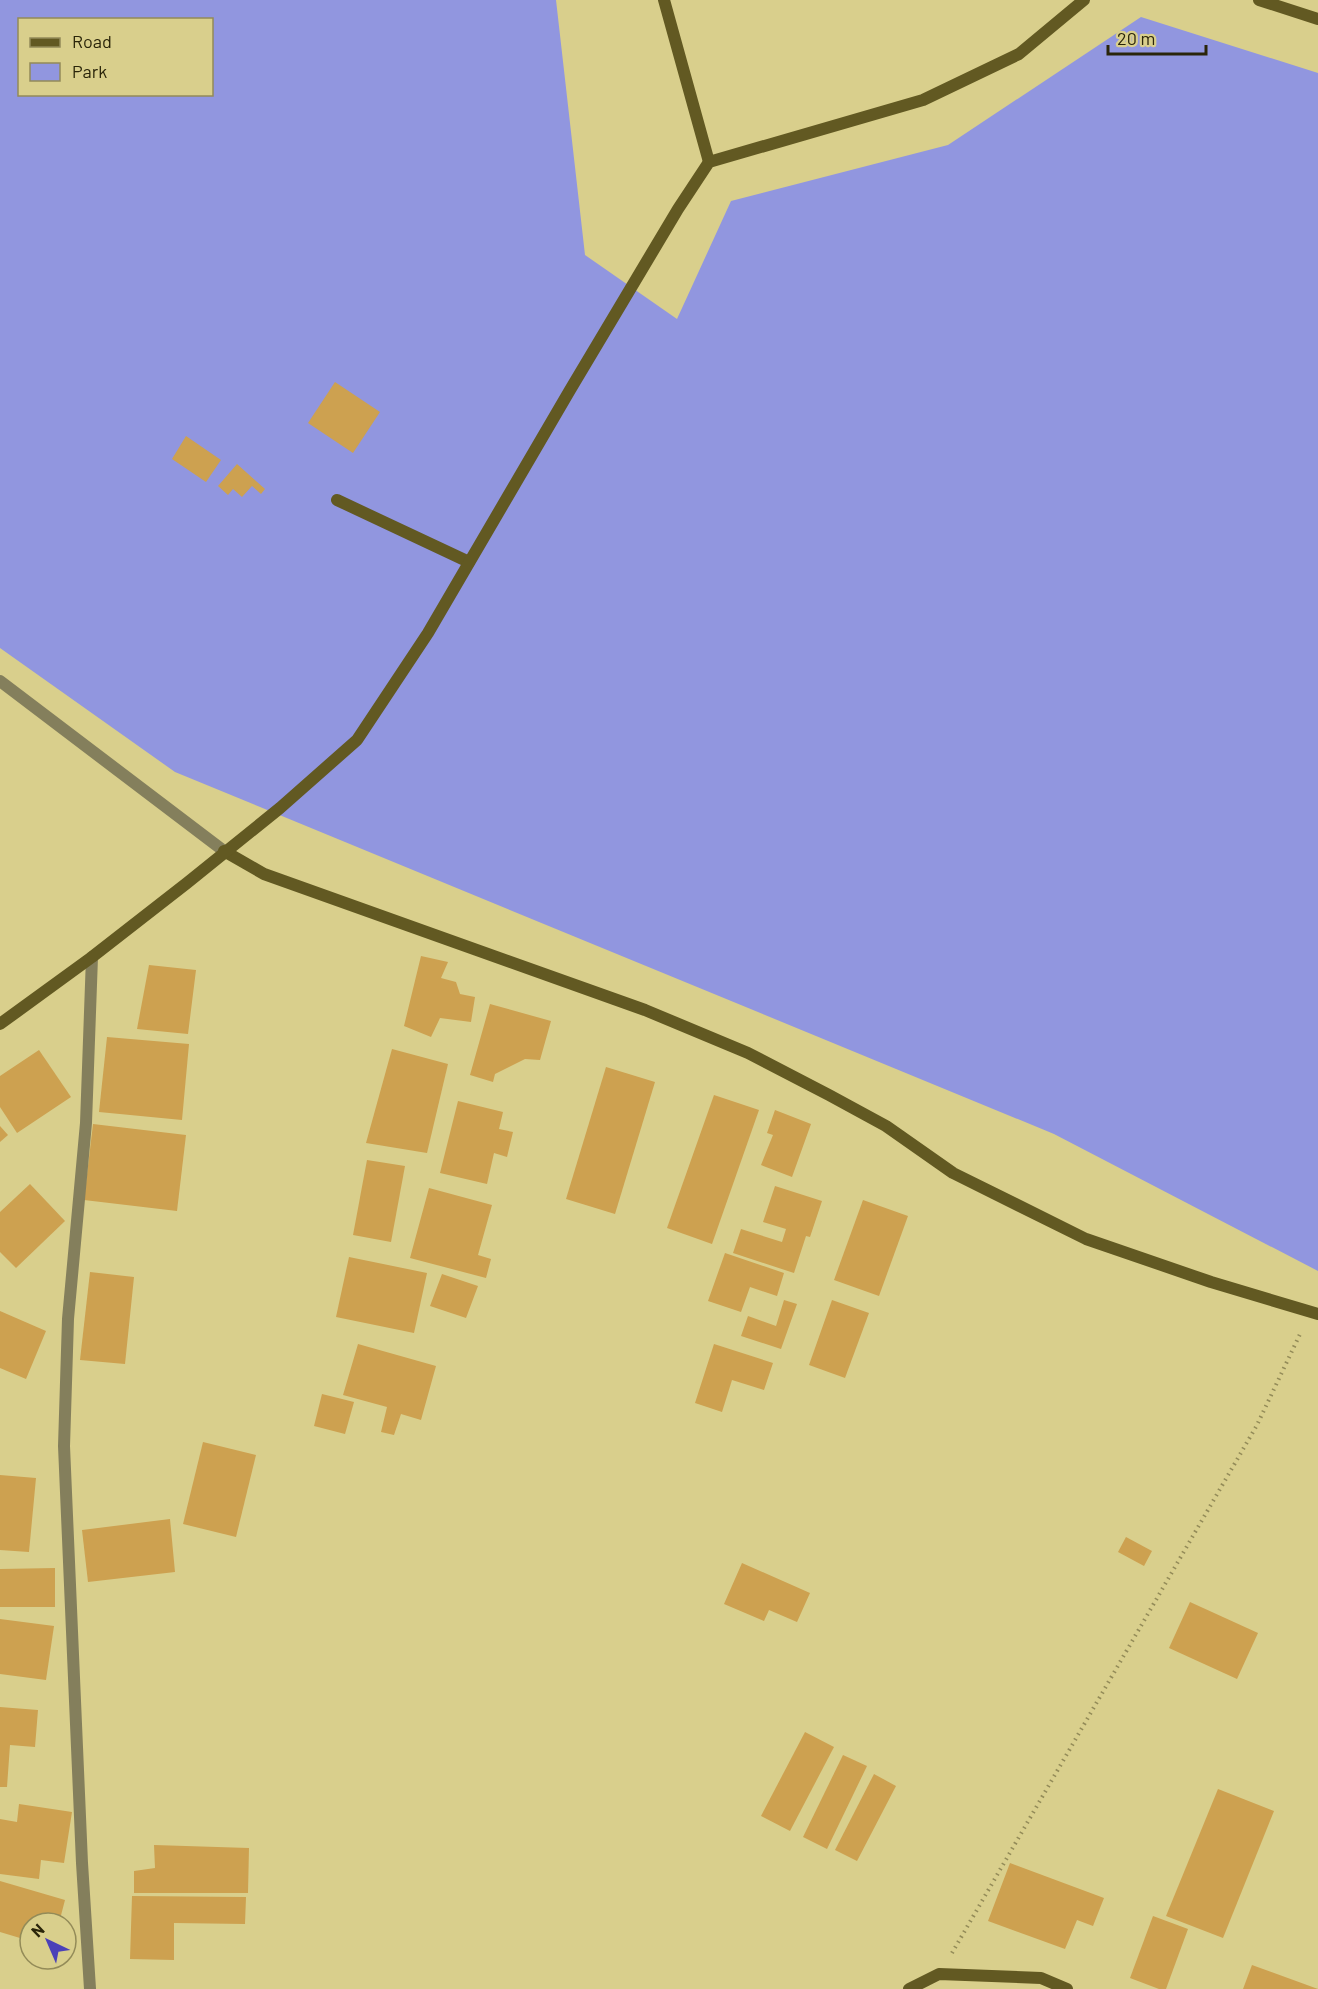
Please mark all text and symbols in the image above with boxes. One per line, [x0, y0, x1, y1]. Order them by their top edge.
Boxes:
legend [18, 18, 213, 96]
scale bar [1108, 18, 1206, 56]
text: 20 m [1117, 27, 1155, 49]
text: Road [72, 30, 112, 52]
text: Park [72, 60, 107, 82]
north arrow [18, 1911, 78, 1971]
text: N [27, 1919, 48, 1940]

